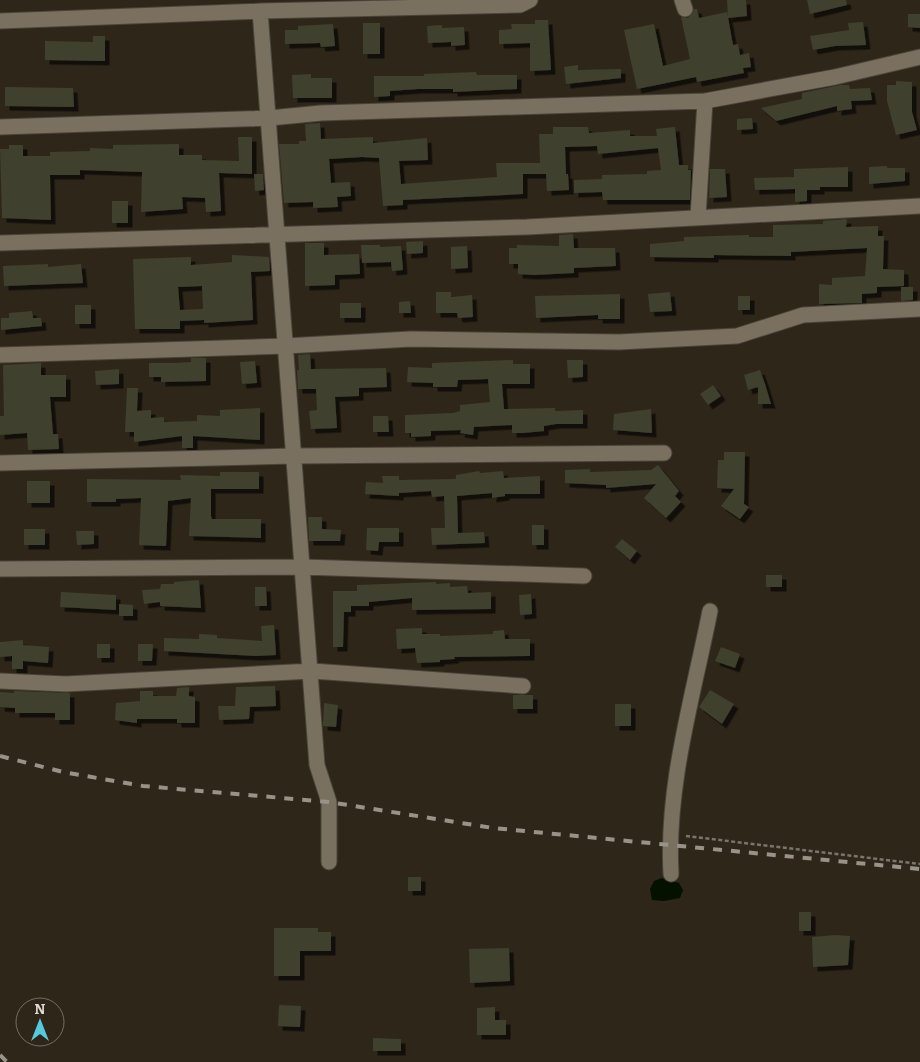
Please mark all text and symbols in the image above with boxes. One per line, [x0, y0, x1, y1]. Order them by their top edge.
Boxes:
north arrow [15, 997, 65, 1047]
text: N [35, 1001, 46, 1018]

